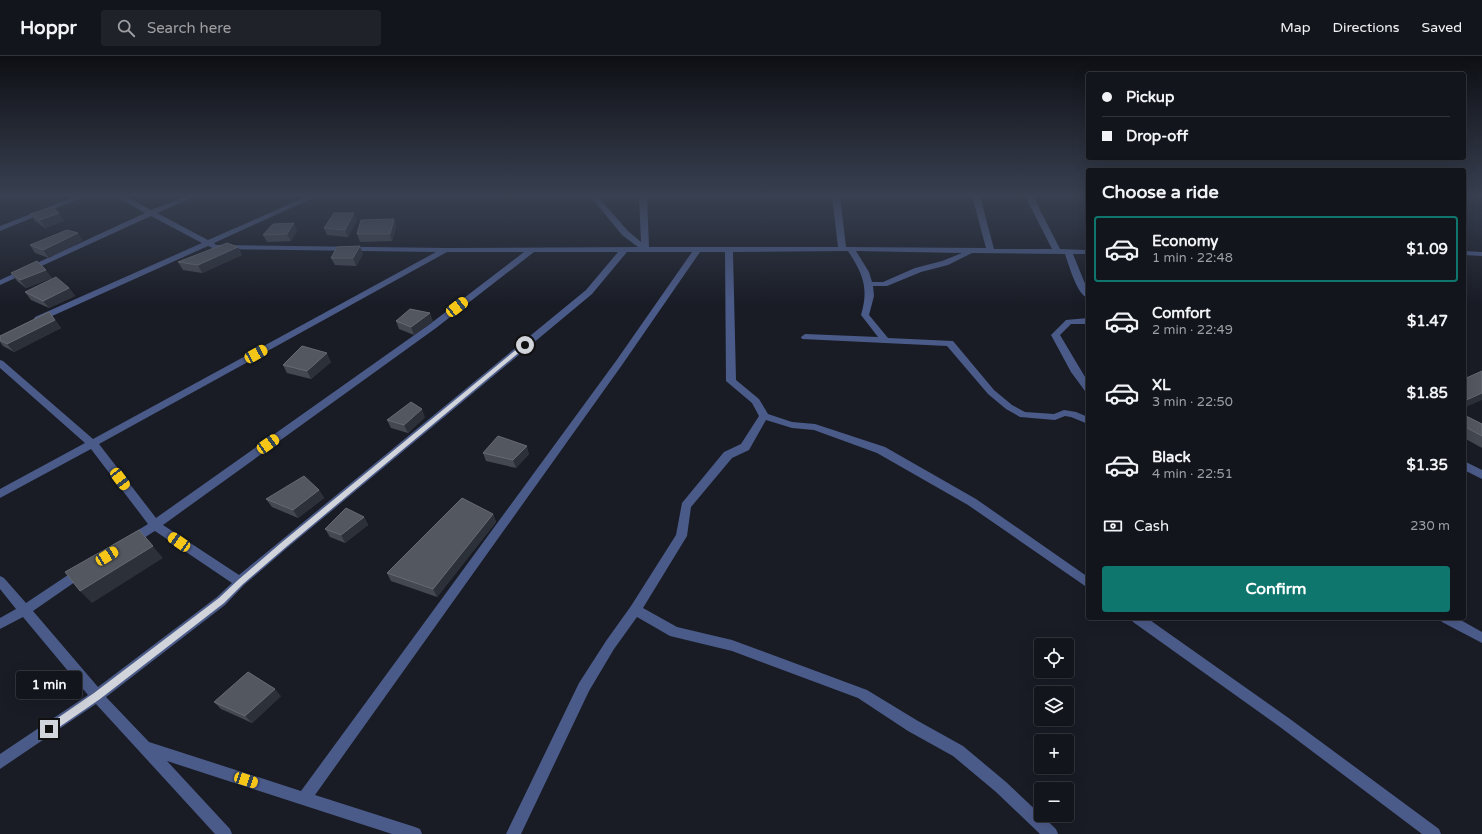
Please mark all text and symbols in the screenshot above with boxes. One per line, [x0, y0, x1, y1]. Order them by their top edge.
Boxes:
search box [101, 10, 381, 46]
text: Hoppr [20, 17, 77, 39]
icon: search [115, 17, 137, 39]
text: Search here [147, 19, 231, 37]
text: Map [1280, 19, 1311, 36]
text: Directions [1333, 19, 1400, 36]
text: Saved [1422, 19, 1462, 36]
text: Pickup [1126, 88, 1174, 106]
text: Drop-off [1126, 127, 1188, 145]
text: Choose a ride [1102, 181, 1219, 203]
icon: car [1104, 231, 1140, 267]
text: Economy [1152, 232, 1218, 250]
text: $1.09 [1407, 240, 1448, 258]
text: 1 min · 22:48 [1152, 250, 1233, 266]
car [444, 295, 470, 319]
icon: car [1104, 303, 1140, 339]
text: Comfort [1152, 304, 1211, 322]
text: $1.47 [1407, 312, 1448, 330]
text: 2 min · 22:49 [1152, 322, 1233, 338]
route start [516, 336, 534, 354]
car [243, 343, 269, 365]
icon: car [1104, 375, 1140, 411]
text: XL [1152, 376, 1171, 394]
text: $1.85 [1407, 384, 1448, 402]
text: 3 min · 22:50 [1152, 394, 1233, 410]
car [255, 432, 281, 456]
icon: car [1104, 447, 1140, 483]
text: Black [1152, 448, 1191, 466]
text: $1.35 [1407, 456, 1448, 474]
car [108, 466, 132, 492]
text: 4 min · 22:51 [1152, 466, 1233, 482]
icon: cash [1102, 515, 1124, 537]
text: Cash [1134, 517, 1169, 535]
text: 230 m [1410, 518, 1450, 534]
car [166, 530, 192, 554]
car [94, 545, 120, 567]
button: Confirm [1102, 566, 1450, 612]
map controls [1034, 638, 1074, 822]
button: locate [1034, 638, 1074, 678]
callout: 1 min [16, 671, 82, 699]
text: 1 min [32, 677, 66, 693]
button: layers [1034, 686, 1074, 726]
route end [40, 720, 58, 738]
button: + [1034, 734, 1074, 774]
car [233, 771, 259, 789]
button: − [1034, 782, 1074, 822]

